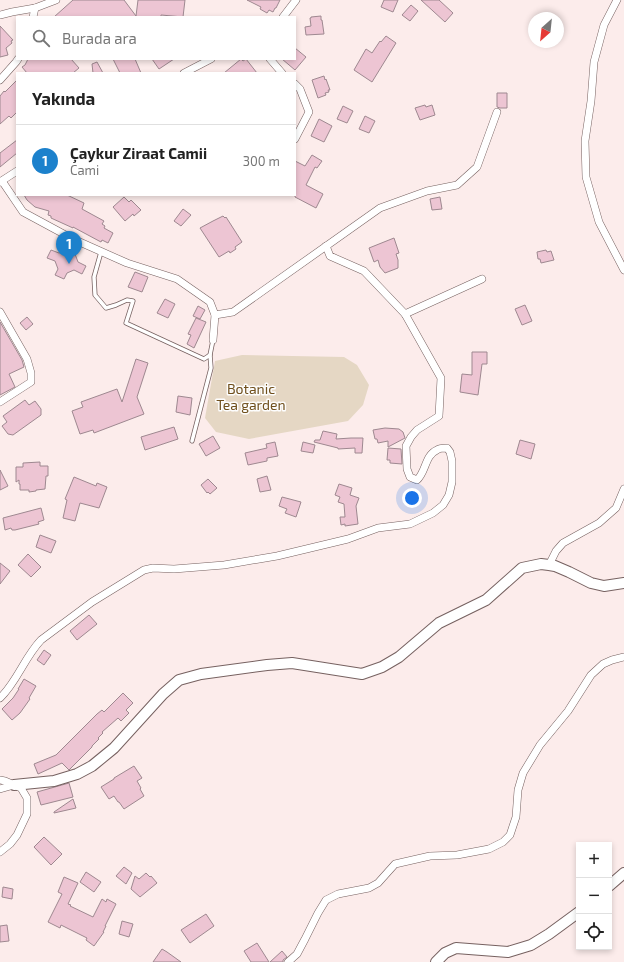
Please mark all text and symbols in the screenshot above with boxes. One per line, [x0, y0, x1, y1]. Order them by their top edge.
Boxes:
north arrow [528, 12, 564, 48]
search box [16, 16, 296, 60]
icon: search [30, 27, 52, 49]
text: Burada ara [62, 29, 137, 47]
text: Yakında [32, 88, 95, 108]
text: Çaykur Ziraat Camii [70, 144, 207, 162]
text: 1 [42, 153, 48, 169]
text: 300 m [243, 153, 280, 169]
text: Cami [70, 162, 99, 178]
pin: 1 [56, 231, 82, 264]
park label: Botanic Tea garden [216, 380, 286, 413]
your location [402, 488, 422, 508]
map controls [576, 842, 612, 950]
button: + [576, 842, 612, 878]
button: − [576, 878, 612, 914]
button: locate [576, 914, 612, 950]

